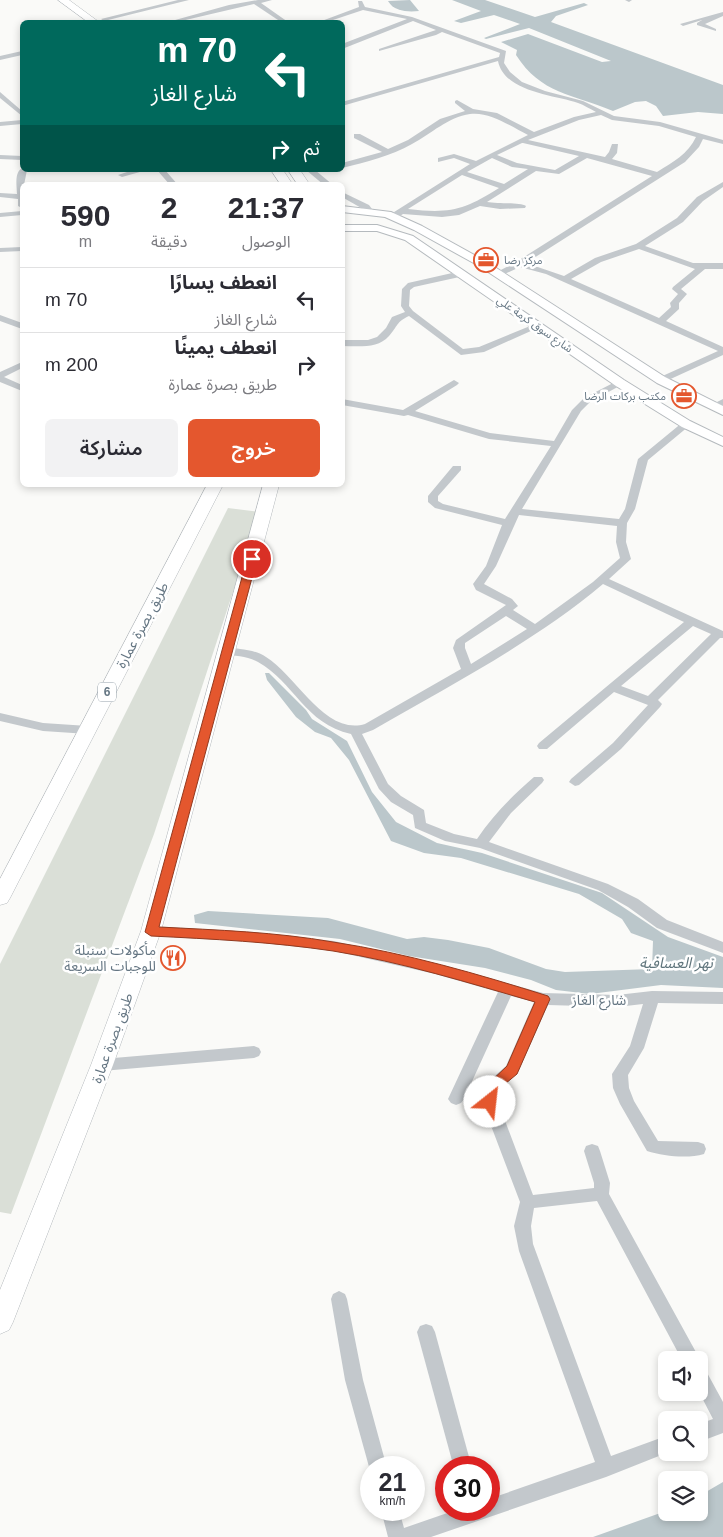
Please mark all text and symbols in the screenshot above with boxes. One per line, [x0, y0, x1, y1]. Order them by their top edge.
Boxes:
text: 70 m [157, 30, 237, 69]
icon: left [255, 40, 320, 105]
text: شارع الغاز [151, 81, 237, 106]
icon: right [266, 135, 294, 163]
text: ثم [304, 138, 320, 159]
text: 2 [161, 191, 178, 224]
text: 21:37 [228, 191, 305, 224]
text: 590 [60, 199, 111, 232]
text: m [79, 233, 92, 250]
text: دقيقة [151, 233, 187, 250]
text: الوصول [242, 233, 291, 250]
office icon: مركز رضا [473, 247, 499, 273]
place label: مركز رضا [504, 254, 543, 267]
text: انعطف يسارًا [170, 272, 277, 293]
icon: left [292, 286, 320, 314]
text: 70 m [45, 289, 87, 310]
street label: شارع سوق كرمة علي [493, 293, 575, 358]
text: شارع الغاز [215, 311, 277, 328]
text: انعطف يمينًا [175, 337, 277, 358]
icon: right [292, 351, 320, 379]
text: 200 m [45, 354, 98, 375]
text: طريق بصرة عمارة [168, 376, 277, 393]
office icon: مكتب بركات الرضا [671, 383, 697, 409]
place label: مكتب بركات الرضا [584, 390, 666, 403]
button: مشاركة [45, 419, 178, 477]
button: خروج [188, 419, 320, 477]
pin [231, 538, 273, 580]
icon: arrive [238, 545, 266, 573]
street label: طريق بصرة عمارة [113, 579, 173, 672]
road number: 6 [98, 682, 116, 702]
place label: مأكولات سنبلة للوجبات السريعة [64, 941, 156, 975]
restaurant icon: مأكولات سنبلة للوجبات السريعة [160, 945, 186, 971]
water label: نهر العسافية [639, 954, 715, 972]
street label: طريق بصرة عمارة [88, 991, 138, 1086]
street label: شارع الغاز [571, 992, 626, 1011]
position arrow [463, 1075, 515, 1127]
map controls [658, 1351, 708, 1521]
button: sound [658, 1351, 708, 1401]
button: search [658, 1411, 708, 1461]
speed limit sign: 30 [435, 1456, 500, 1521]
text: 21 [379, 1468, 406, 1496]
button: layers [658, 1471, 708, 1521]
text: km/h [379, 1494, 406, 1508]

